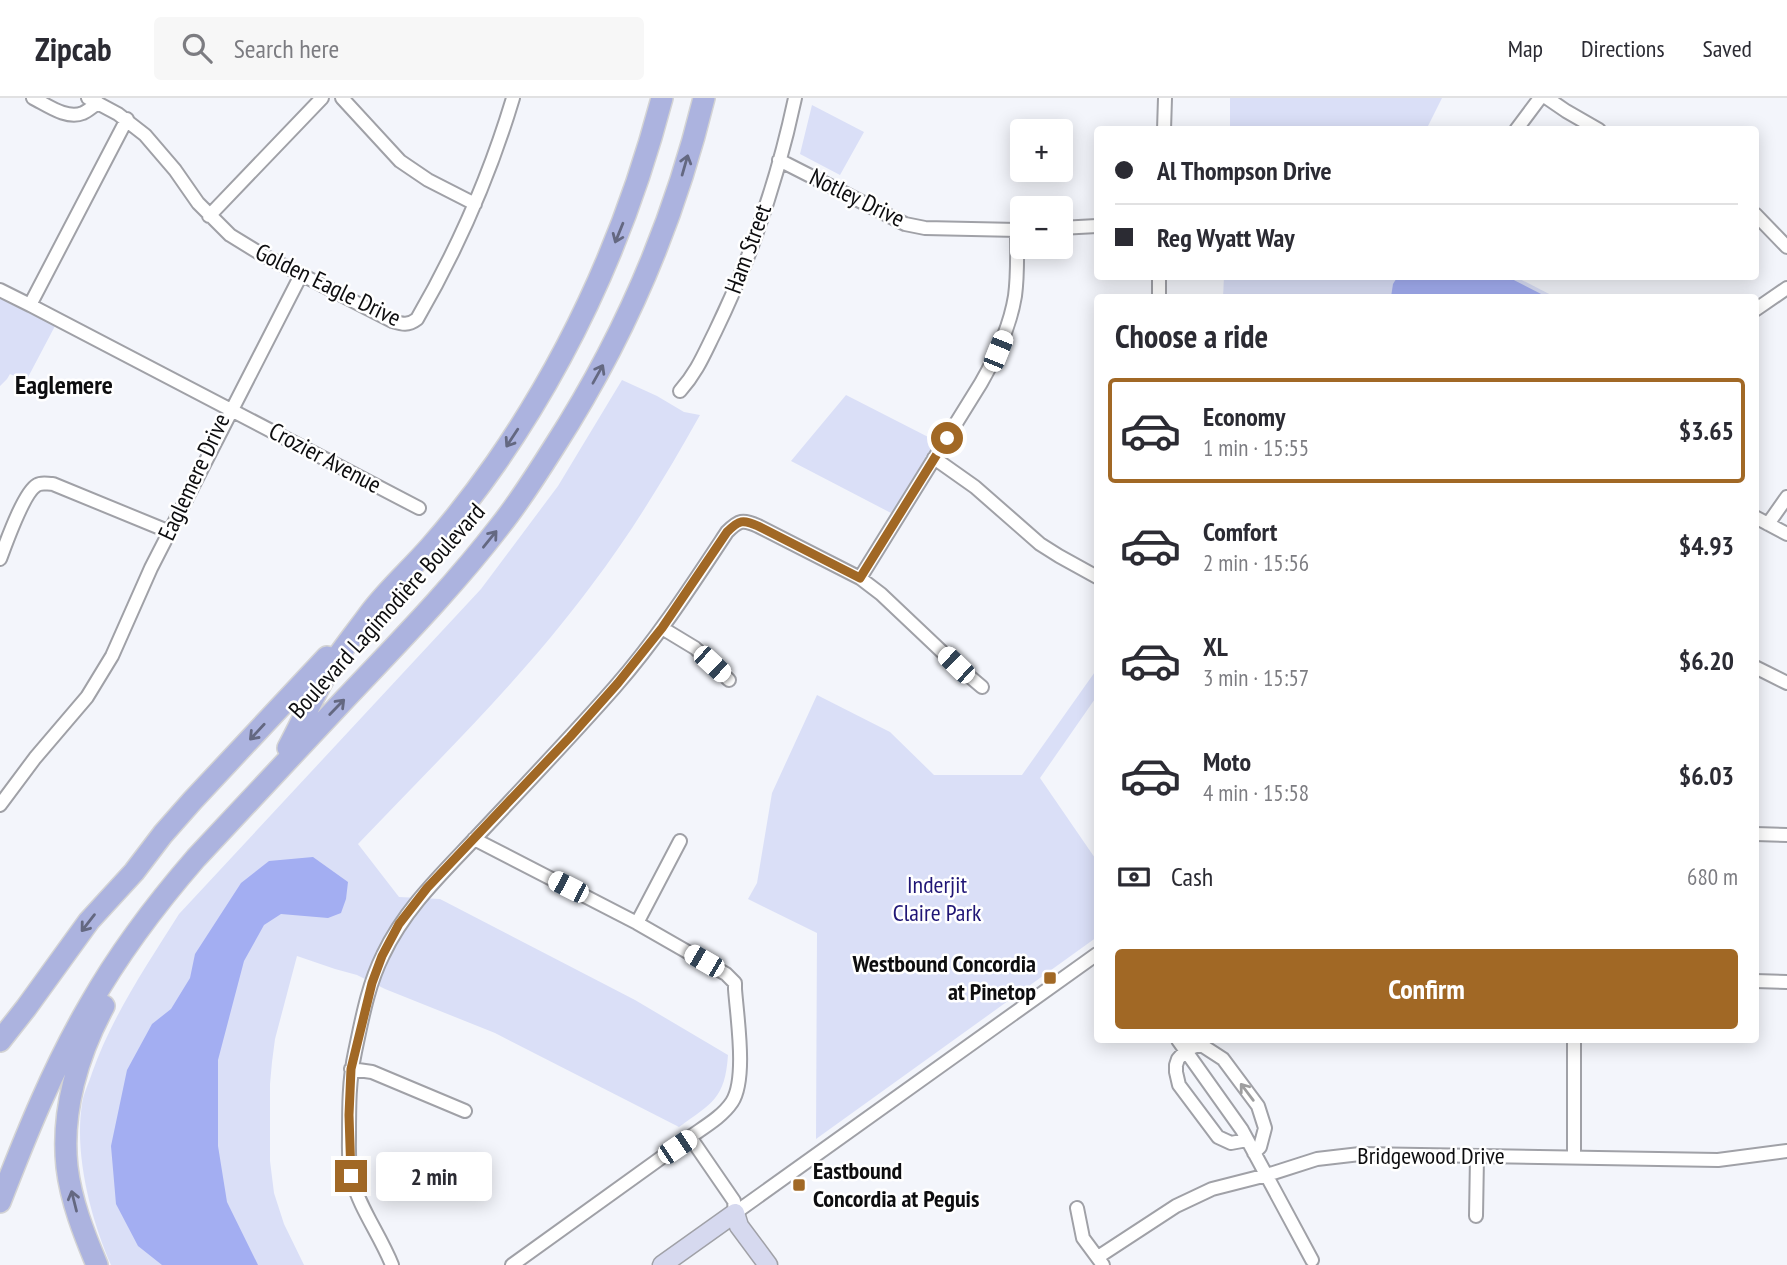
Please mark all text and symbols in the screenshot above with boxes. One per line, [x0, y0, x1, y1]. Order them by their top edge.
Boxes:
search box [154, 17, 644, 80]
text: Zipcab [35, 27, 112, 70]
icon: search [178, 29, 216, 67]
text: Search here [234, 32, 339, 65]
text: Map [1508, 33, 1543, 64]
text: Directions [1581, 33, 1665, 64]
text: Saved [1703, 33, 1752, 64]
map controls [1010, 119, 1073, 259]
button: + [1010, 119, 1073, 182]
one-way arrow [680, 154, 693, 176]
text: Al Thompson Drive [1157, 154, 1332, 187]
street label: Notley Drive [805, 161, 910, 234]
button: − [1010, 196, 1073, 259]
street label: Ham Street [717, 200, 778, 298]
text: Reg Wyatt Way [1157, 221, 1295, 254]
one-way arrow [611, 222, 624, 243]
street label: Golden Eagle Drive [250, 236, 406, 333]
text: Choose a ride [1115, 315, 1268, 357]
car [981, 328, 1016, 374]
one-way arrow [591, 365, 605, 385]
district label: Eaglemere [15, 368, 113, 401]
icon: car [1119, 399, 1182, 462]
text: Economy [1203, 400, 1285, 433]
street label: Eaglemere Drive [151, 408, 236, 545]
text: $3.65 [1679, 414, 1734, 447]
street label: Crozier Avenue [264, 415, 387, 500]
route start [931, 422, 963, 454]
one-way arrow [504, 428, 519, 447]
text: 1 min · 15:55 [1203, 433, 1309, 462]
street label: Boulevard Lagimodière Boulevard [282, 497, 492, 725]
icon: car [1119, 514, 1182, 577]
text: Comfort [1203, 515, 1277, 548]
text: $4.93 [1679, 529, 1734, 562]
one-way arrow [482, 530, 498, 548]
text: 2 min · 15:56 [1203, 548, 1309, 577]
icon: car [1119, 629, 1182, 692]
text: XL [1203, 630, 1228, 663]
car [690, 642, 735, 686]
car [934, 643, 979, 687]
text: $6.20 [1679, 644, 1734, 677]
text: 3 min · 15:57 [1203, 663, 1309, 692]
one-way arrow [329, 699, 346, 716]
one-way arrow [249, 723, 266, 740]
icon: car [1119, 744, 1182, 807]
text: Moto [1203, 745, 1251, 778]
text: $6.03 [1679, 759, 1734, 792]
text: 4 min · 15:58 [1203, 778, 1309, 807]
icon: cash [1115, 858, 1153, 896]
text: Cash [1171, 860, 1213, 893]
text: 680 m [1687, 862, 1738, 891]
car [545, 868, 592, 906]
park label: Inderjit Claire Park [893, 869, 982, 928]
one-way arrow [81, 914, 96, 932]
car [681, 941, 728, 981]
place label: Westbound Concordia at Pinetop [852, 948, 1036, 1007]
button: Confirm [1115, 949, 1738, 1029]
marker: Westbound Concordia at Pinetop [1042, 970, 1058, 986]
one-way arrow [1240, 1083, 1255, 1102]
car [654, 1127, 701, 1167]
street label: Bridgewood Drive [1357, 1140, 1505, 1171]
callout: 2 min [376, 1152, 491, 1200]
place label: Eastbound Concordia at Peguis [813, 1155, 979, 1214]
route end [335, 1160, 367, 1192]
text: 2 min [411, 1162, 457, 1191]
marker: Eastbound Concordia at Peguis [791, 1177, 807, 1193]
one-way arrow [67, 1190, 80, 1212]

